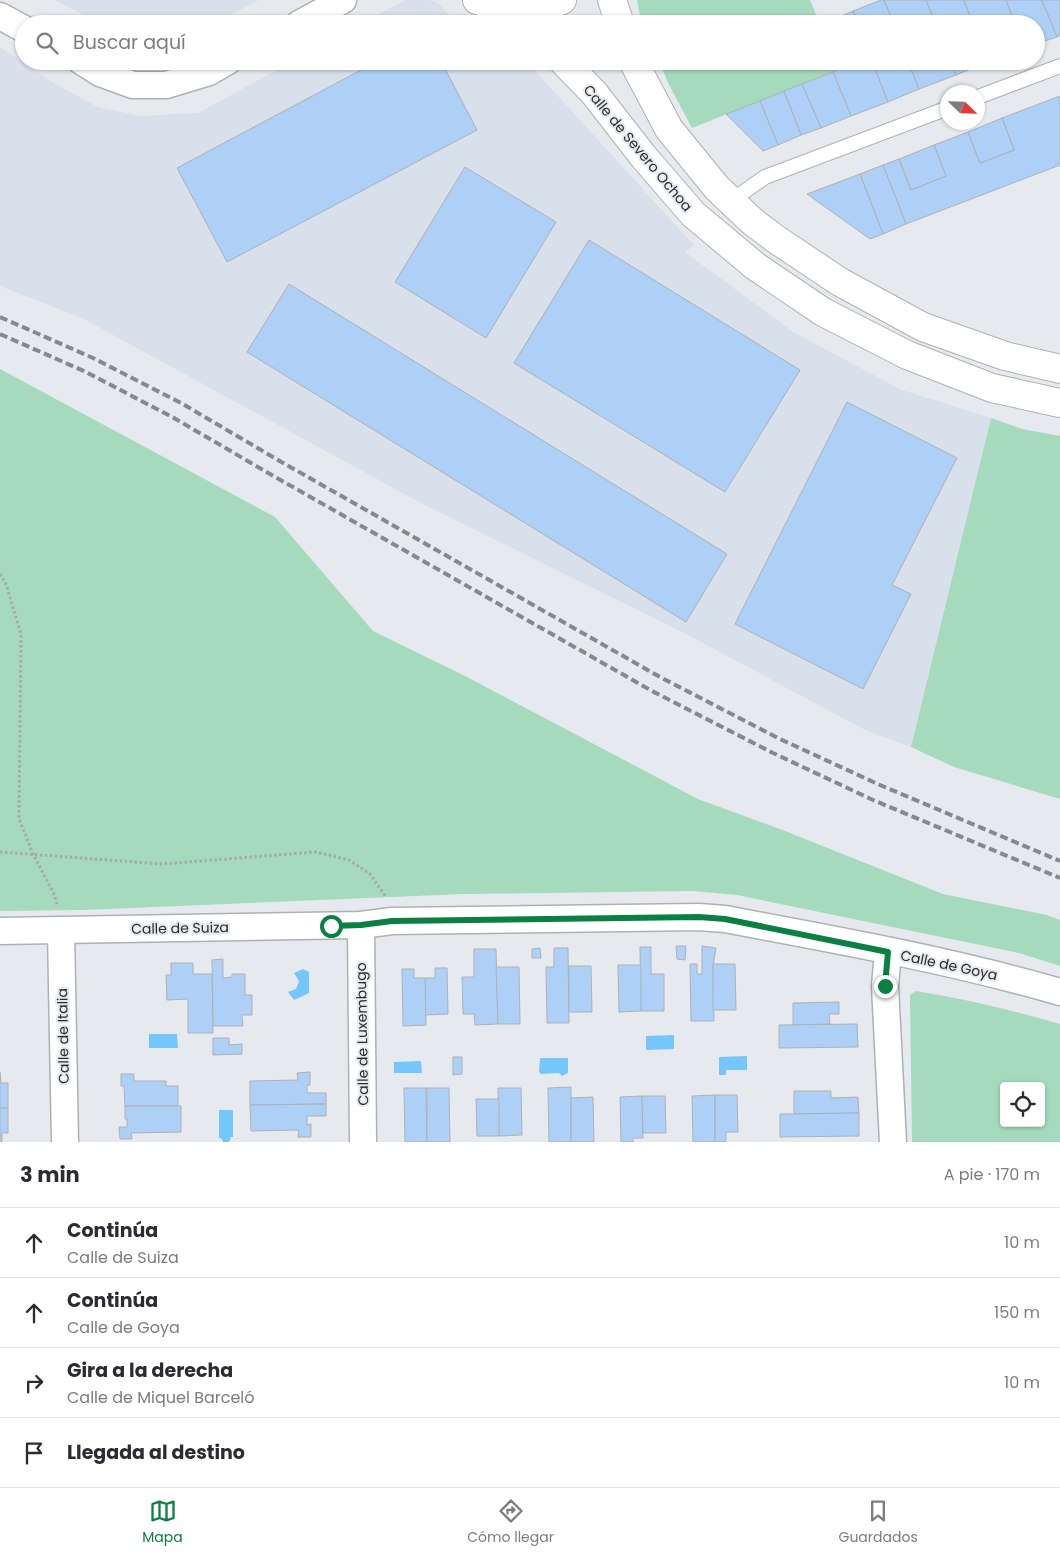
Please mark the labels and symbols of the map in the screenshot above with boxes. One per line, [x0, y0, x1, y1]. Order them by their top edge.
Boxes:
street label: Calle de Severo Ochoa [579, 80, 697, 216]
north arrow [940, 85, 985, 130]
route start [320, 915, 343, 938]
street label: Calle de Suiza [131, 917, 229, 939]
street label: Calle de Goya [899, 945, 999, 985]
street label: Calle de Luxembugo [351, 962, 373, 1106]
route end [874, 975, 897, 998]
street label: Calle de Italia [52, 988, 74, 1084]

